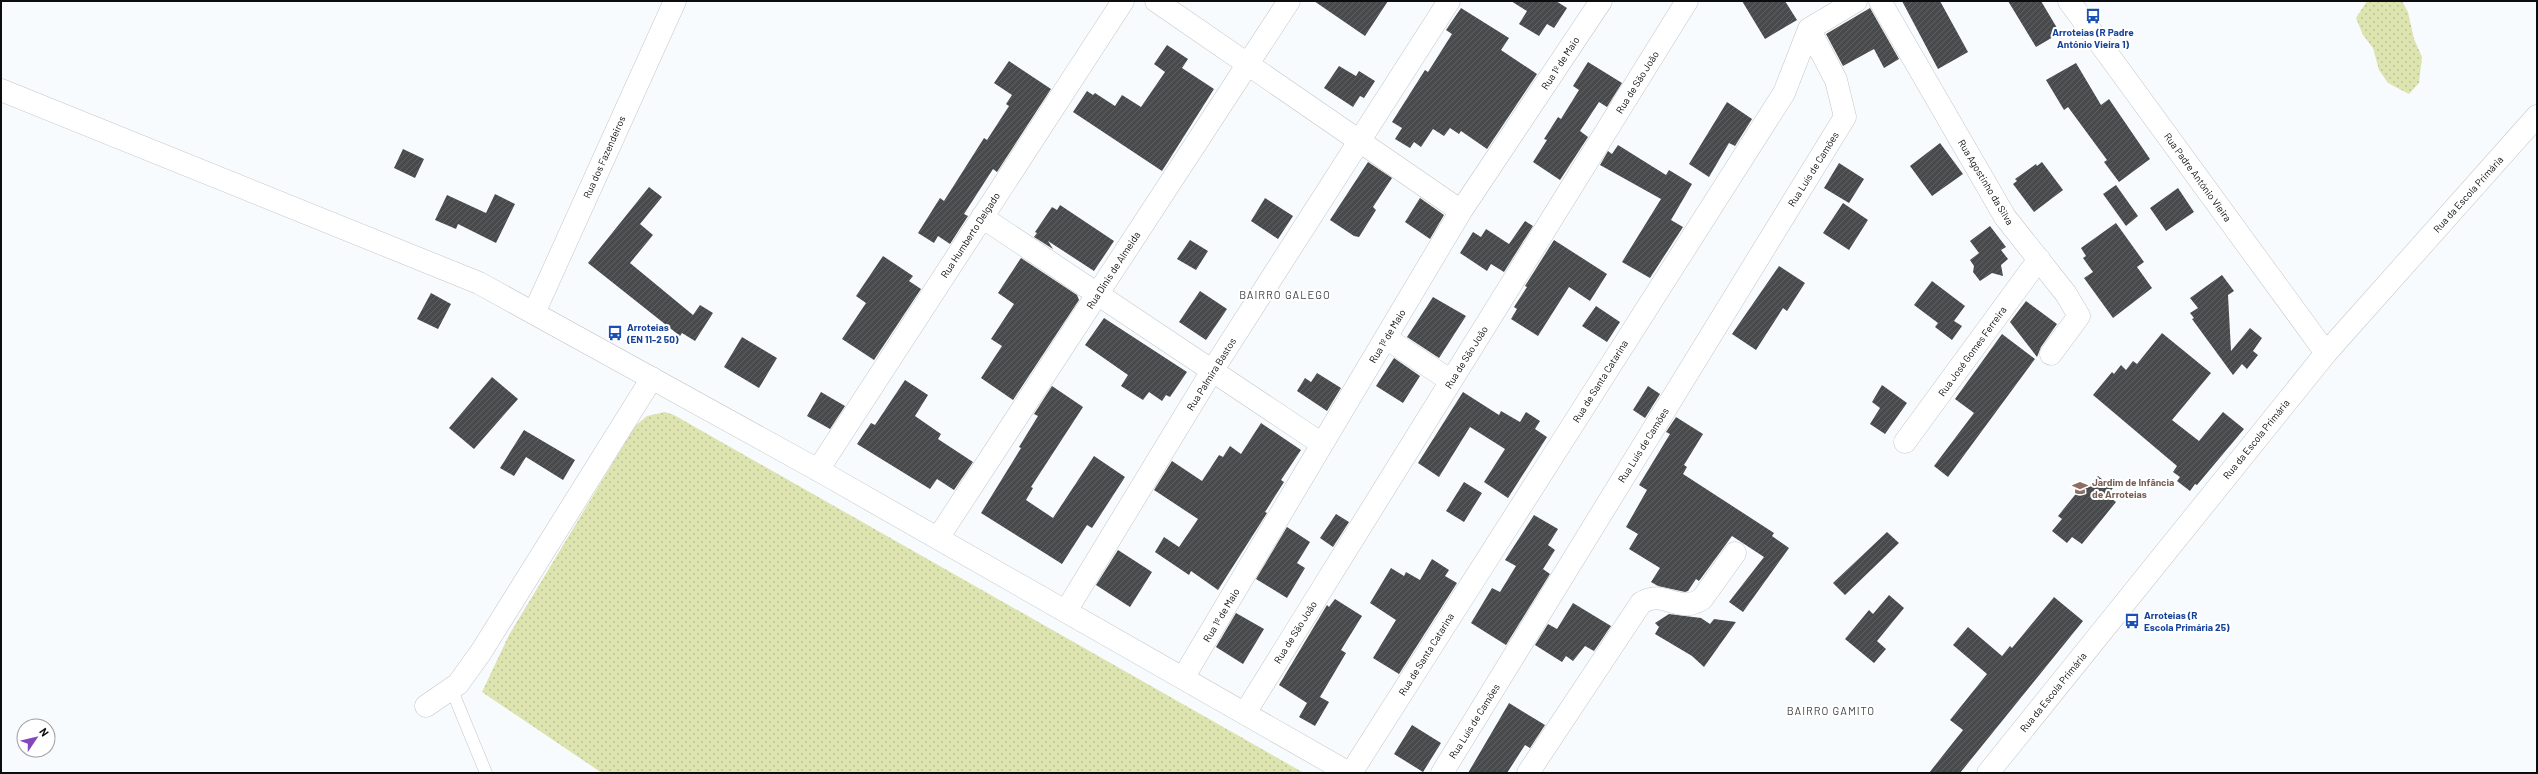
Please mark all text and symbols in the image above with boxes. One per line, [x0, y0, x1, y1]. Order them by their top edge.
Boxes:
bus stop icon: Arroteias (R Padre António Vieira 1) [2084, 7, 2102, 25]
place label: Arroteias (R Padre António Vieira 1) [2052, 26, 2134, 50]
street label: Rua 1º de Maio [1538, 34, 1582, 92]
street label: Rua de São João [1613, 49, 1661, 115]
street label: Rua dos Fazendeiros [580, 114, 628, 200]
street label: Rua Luís de Camões [1785, 129, 1841, 209]
street label: Rua Padre António Vieira [2162, 130, 2234, 224]
street label: Rua Agostinho da Silva [1956, 137, 2016, 227]
street label: Rua da Escola Primária [2430, 153, 2506, 235]
street label: Rua Humberto Delgado [938, 190, 1002, 280]
street label: Rua Dinis de Almeida [1083, 229, 1143, 311]
district label: BAIRRO GALEGO [1239, 288, 1331, 301]
street label: Rua José Gomes Ferreira [1935, 304, 2009, 398]
street label: Rua 1º de Maio [1366, 307, 1408, 365]
place label: Arroteias (EN 11-2 50) [626, 321, 679, 345]
bus stop icon: Arroteias (EN 11-2 50) [606, 324, 624, 342]
street label: Rua de São João [1442, 324, 1490, 390]
street label: Rua Palmira Bastos [1184, 335, 1238, 413]
street label: Rua de Santa Catarina [1570, 338, 1630, 424]
street label: Rua da Escola Primária [2220, 397, 2292, 481]
street label: Rua Luís de Camões [1615, 405, 1671, 485]
place label: Jardim de Infância de Arroteias [2092, 476, 2174, 500]
school or university icon: Jardim de Infância de Arroteias [2071, 479, 2089, 497]
street label: Rua 1º de Maio [1200, 586, 1242, 644]
street label: Rua de São João [1271, 599, 1319, 665]
place label: Arroteias (R Escola Primária 25) [2144, 609, 2230, 633]
street label: Rua de Santa Catarina [1396, 611, 1456, 697]
bus stop icon: Arroteias (R Escola Primária 25) [2123, 612, 2141, 630]
street label: Rua da Escola Primária [2017, 650, 2089, 734]
street label: Rua Luís de Camões [1446, 681, 1502, 761]
district label: BAIRRO GAMITO [1787, 704, 1875, 717]
north arrow [16, 718, 56, 758]
text: N [37, 725, 52, 739]

